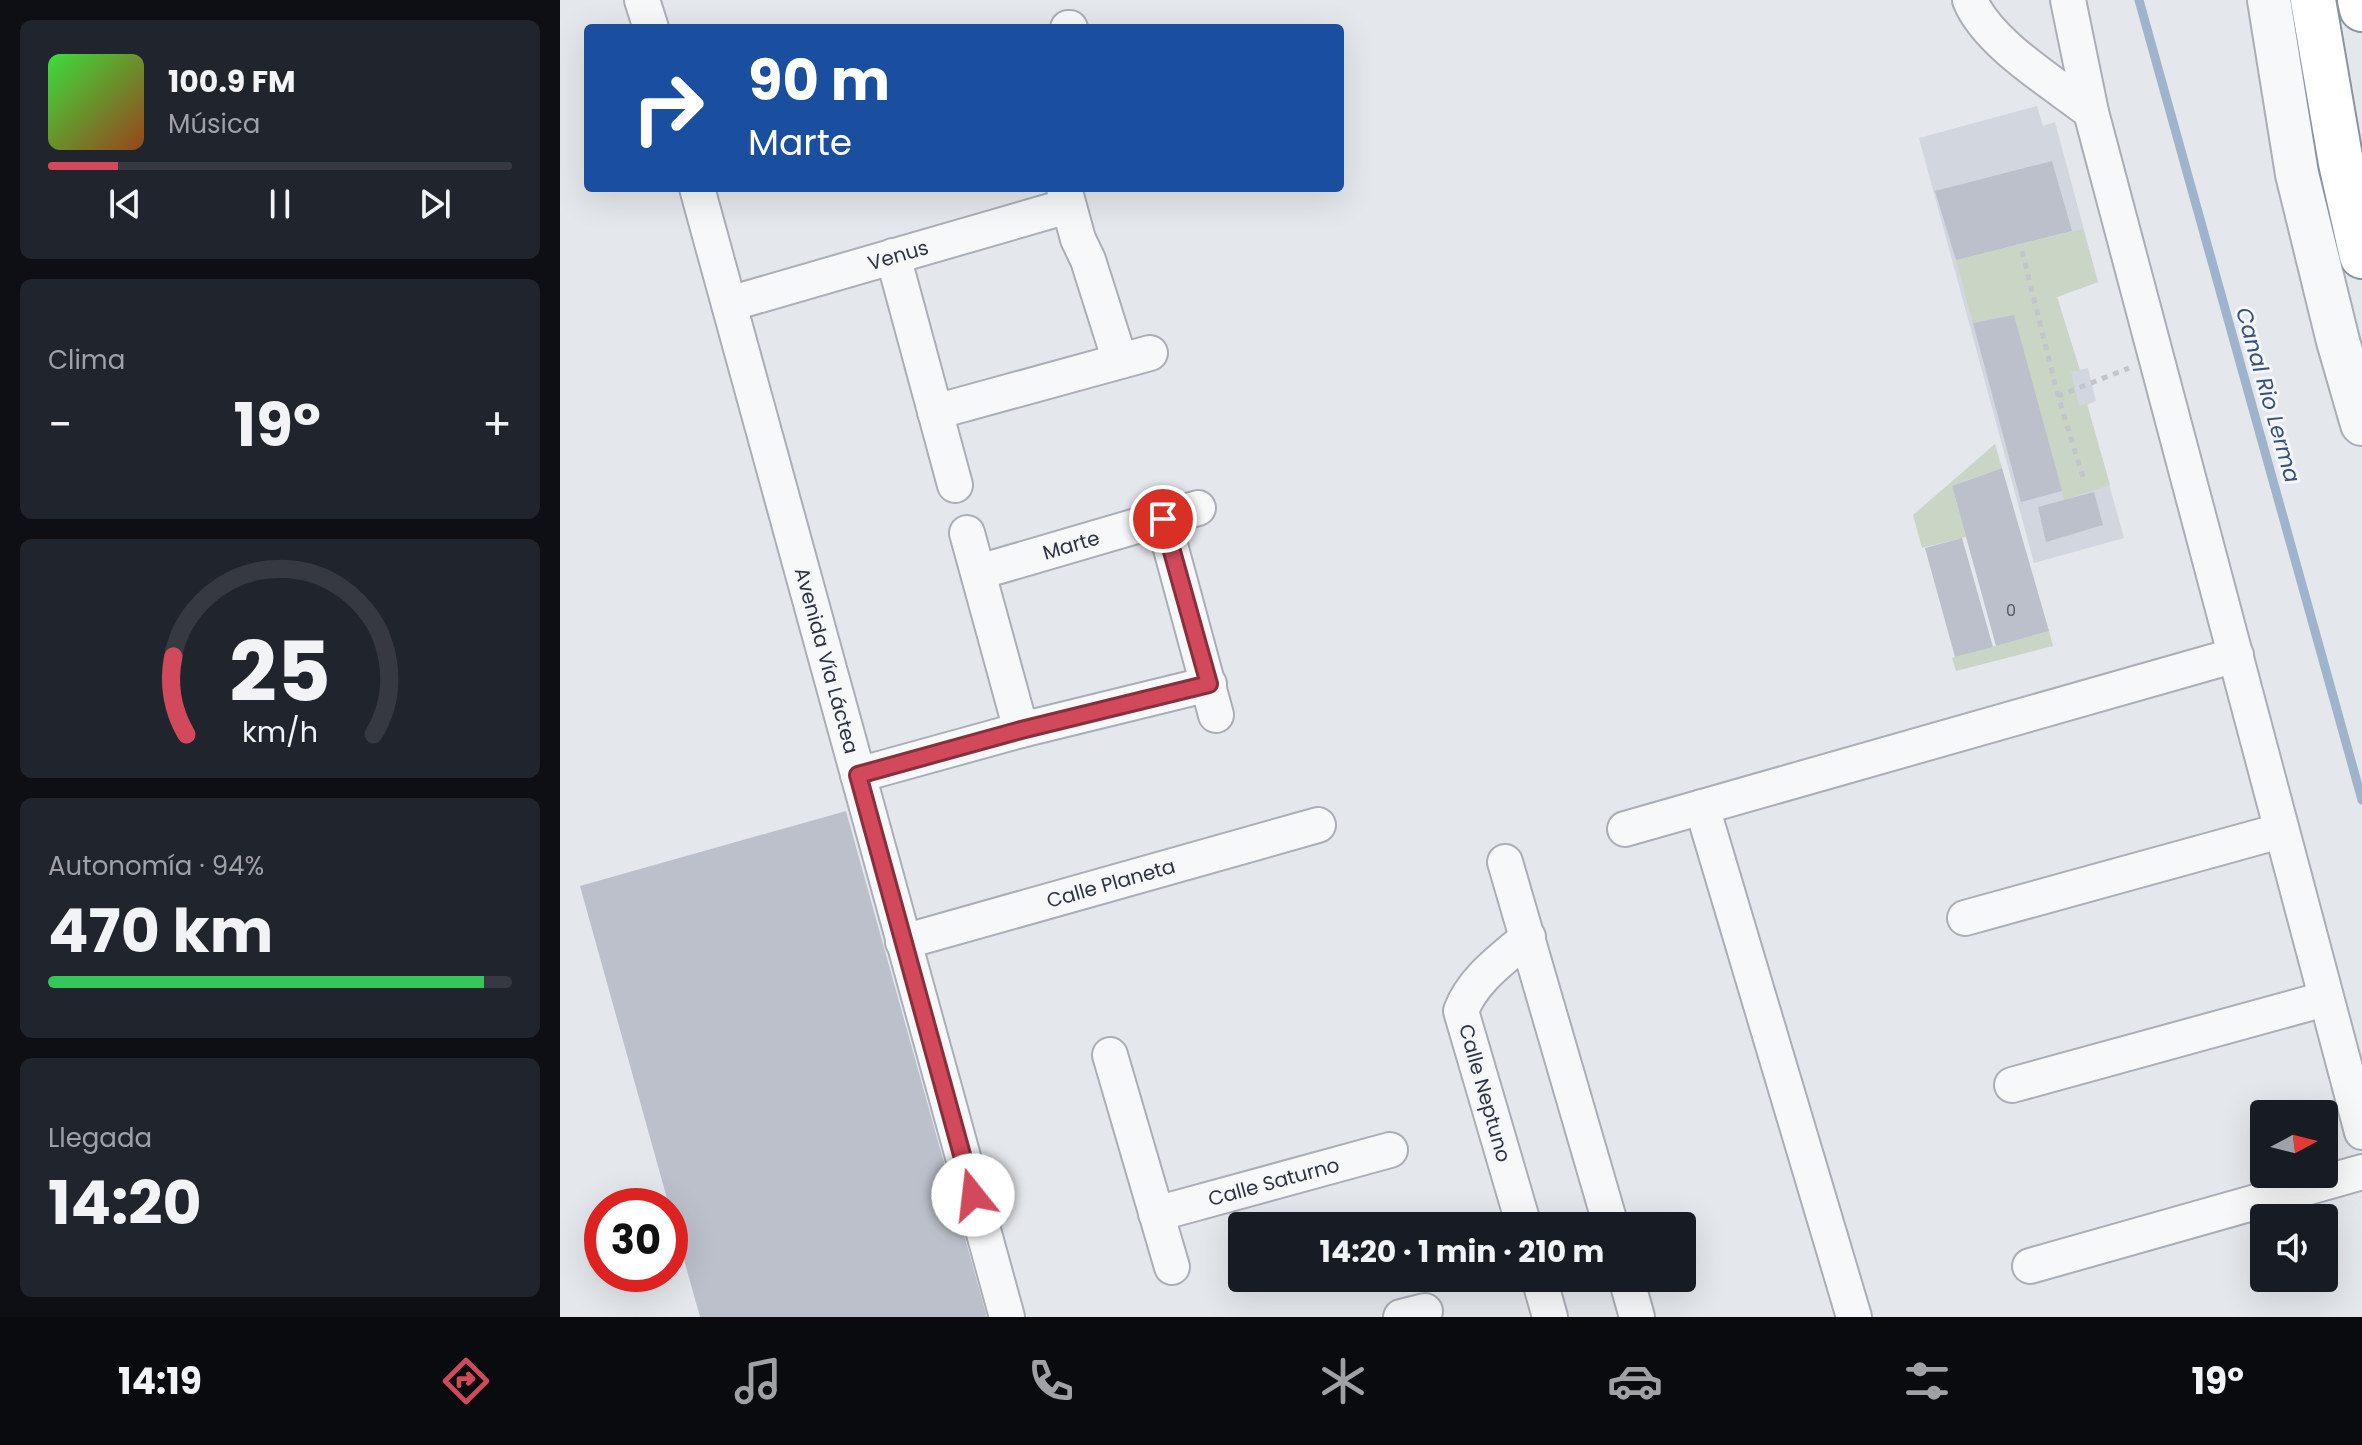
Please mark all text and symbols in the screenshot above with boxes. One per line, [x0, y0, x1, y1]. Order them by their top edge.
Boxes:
text: 90 m [748, 41, 890, 120]
icon: right [616, 56, 720, 160]
text: 100.9 FM [168, 60, 296, 103]
text: Música [168, 106, 260, 142]
text: Marte [748, 117, 852, 168]
icon: previous [103, 182, 147, 226]
icon: pause [258, 182, 302, 226]
icon: next [413, 182, 457, 226]
street label: Venus [864, 233, 932, 277]
water label: Canal Rio Lerma [2228, 304, 2308, 486]
text: Clima [48, 342, 125, 378]
text: 19° [233, 383, 321, 467]
text: − [48, 394, 72, 455]
text: + [482, 394, 512, 455]
pin [1129, 485, 1197, 553]
icon: arrive [1141, 497, 1185, 541]
street label: Marte [1039, 524, 1103, 567]
street label: Avenida Vía Láctea [788, 564, 866, 757]
house number: 0 [2006, 599, 2016, 622]
text: 25 [229, 613, 331, 729]
text: km/h [242, 712, 318, 752]
text: Autonomía · 94% [48, 848, 264, 884]
street label: Calle Planeta [1043, 852, 1179, 915]
text: 470 km [48, 889, 273, 973]
street label: Calle Neptuno [1452, 1021, 1518, 1165]
north arrow [2250, 1100, 2338, 1188]
map controls [2250, 1100, 2338, 1292]
text: Llegada [48, 1120, 152, 1156]
street label: Calle Saturno [1205, 1150, 1343, 1213]
position arrow [931, 1153, 1015, 1237]
text: 14:20 [48, 1161, 202, 1245]
speed limit sign: 30 [584, 1188, 688, 1292]
button: sound [2250, 1204, 2338, 1292]
text: 14:20 · 1 min · 210 m [1320, 1230, 1604, 1273]
icon: directions [438, 1353, 494, 1409]
icon: music [730, 1353, 786, 1409]
icon: phone [1023, 1353, 1079, 1409]
icon: climate [1315, 1353, 1371, 1409]
icon: car [1607, 1353, 1663, 1409]
icon: filters [1899, 1353, 1955, 1409]
text: 14:19 [118, 1356, 202, 1407]
text: 19° [2191, 1356, 2244, 1407]

